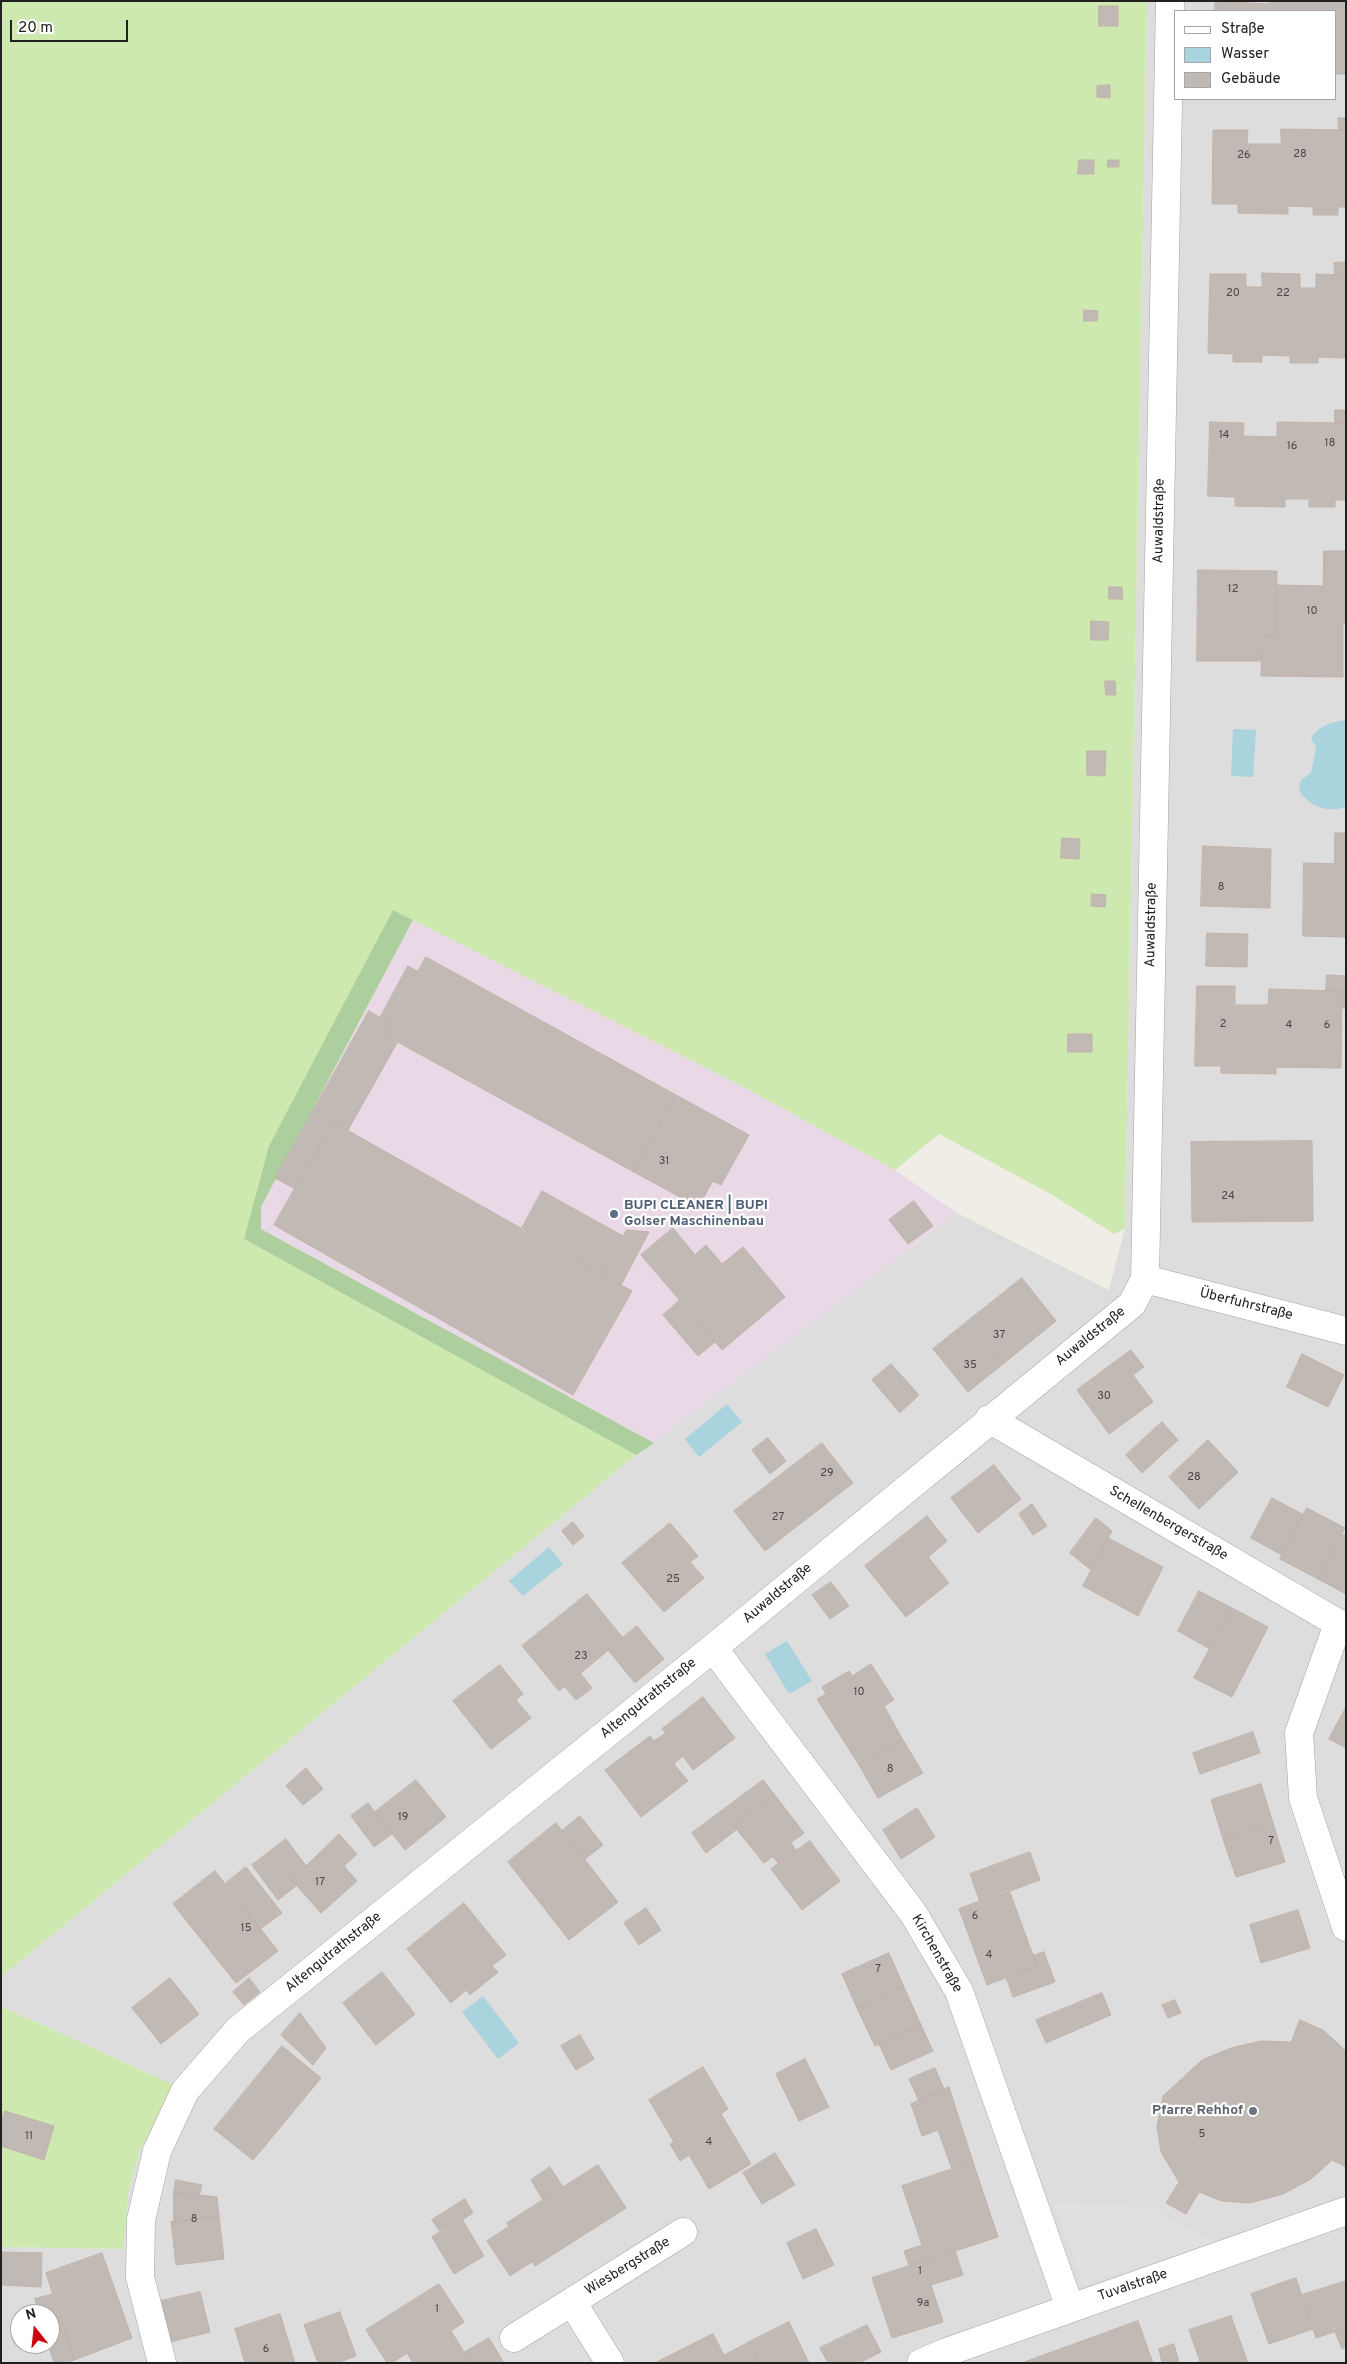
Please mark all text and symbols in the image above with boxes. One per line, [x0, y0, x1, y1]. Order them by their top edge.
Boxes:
scale bar [12, 10, 130, 42]
legend [1174, 10, 1337, 100]
text: 20 m [18, 19, 53, 38]
text: Straße [1221, 20, 1265, 39]
text: Wasser [1221, 45, 1269, 64]
text: Gebäude [1221, 70, 1281, 89]
house number: 28 [1293, 148, 1307, 162]
house number: 26 [1237, 149, 1251, 163]
house number: 20 [1226, 287, 1240, 301]
house number: 22 [1276, 287, 1290, 301]
house number: 14 [1219, 429, 1229, 443]
house number: 18 [1325, 437, 1335, 451]
house number: 16 [1287, 440, 1297, 454]
street label: Auwaldstraße [1151, 478, 1169, 564]
house number: 12 [1228, 583, 1238, 597]
house number: 10 [1306, 605, 1318, 619]
house number: 8 [1218, 881, 1224, 895]
street label: Auwaldstraße [1143, 882, 1161, 968]
house number: 2 [1220, 1018, 1226, 1032]
house number: 4 [1286, 1019, 1292, 1033]
house number: 6 [1324, 1019, 1330, 1033]
house number: 31 [659, 1155, 669, 1169]
house number: 24 [1221, 1190, 1235, 1204]
place label: BUPI CLEANER | BUPI Golser Maschinenbau [624, 1198, 768, 1230]
marker: BUPI CLEANER | BUPI Golser Maschinenbau [608, 1208, 620, 1220]
street label: Überfuhrstraße [1198, 1285, 1294, 1325]
street label: Auwaldstraße [1053, 1304, 1129, 1370]
house number: 37 [993, 1329, 1005, 1343]
house number: 35 [963, 1359, 977, 1373]
house number: 30 [1097, 1390, 1111, 1404]
house number: 29 [820, 1467, 834, 1481]
house number: 28 [1187, 1471, 1201, 1485]
street label: Schellenbergerstraße [1106, 1483, 1230, 1565]
house number: 27 [772, 1511, 784, 1525]
street label: Auwaldstraße [740, 1560, 816, 1628]
house number: 25 [666, 1573, 680, 1587]
house number: 23 [574, 1650, 588, 1664]
street label: Altengutrathstraße [598, 1655, 700, 1743]
house number: 10 [853, 1686, 865, 1700]
house number: 8 [887, 1763, 893, 1777]
house number: 19 [398, 1811, 408, 1825]
house number: 7 [1268, 1835, 1274, 1849]
house number: 17 [315, 1876, 325, 1890]
street label: Altengutrathstraße [283, 1909, 385, 1997]
house number: 6 [972, 1910, 978, 1924]
street label: Kirchenstraße [907, 1912, 965, 1996]
house number: 15 [241, 1922, 251, 1936]
house number: 4 [986, 1949, 992, 1963]
house number: 7 [875, 1963, 881, 1977]
place label: Pfarre Rehhof [1152, 2103, 1243, 2119]
marker: Pfarre Rehhof [1247, 2105, 1259, 2117]
house number: 5 [1199, 2128, 1205, 2142]
house number: 11 [25, 2130, 33, 2144]
house number: 4 [706, 2136, 712, 2150]
house number: 8 [191, 2213, 197, 2227]
street label: Wiesbergstraße [582, 2234, 674, 2300]
house number: 1 [918, 2265, 922, 2279]
street label: Tuvalstraße [1096, 2266, 1170, 2306]
house number: 9a [917, 2297, 929, 2311]
house number: 1 [435, 2303, 439, 2317]
north arrow [10, 2304, 60, 2354]
text: N [24, 2306, 38, 2325]
house number: 6 [263, 2343, 269, 2357]

